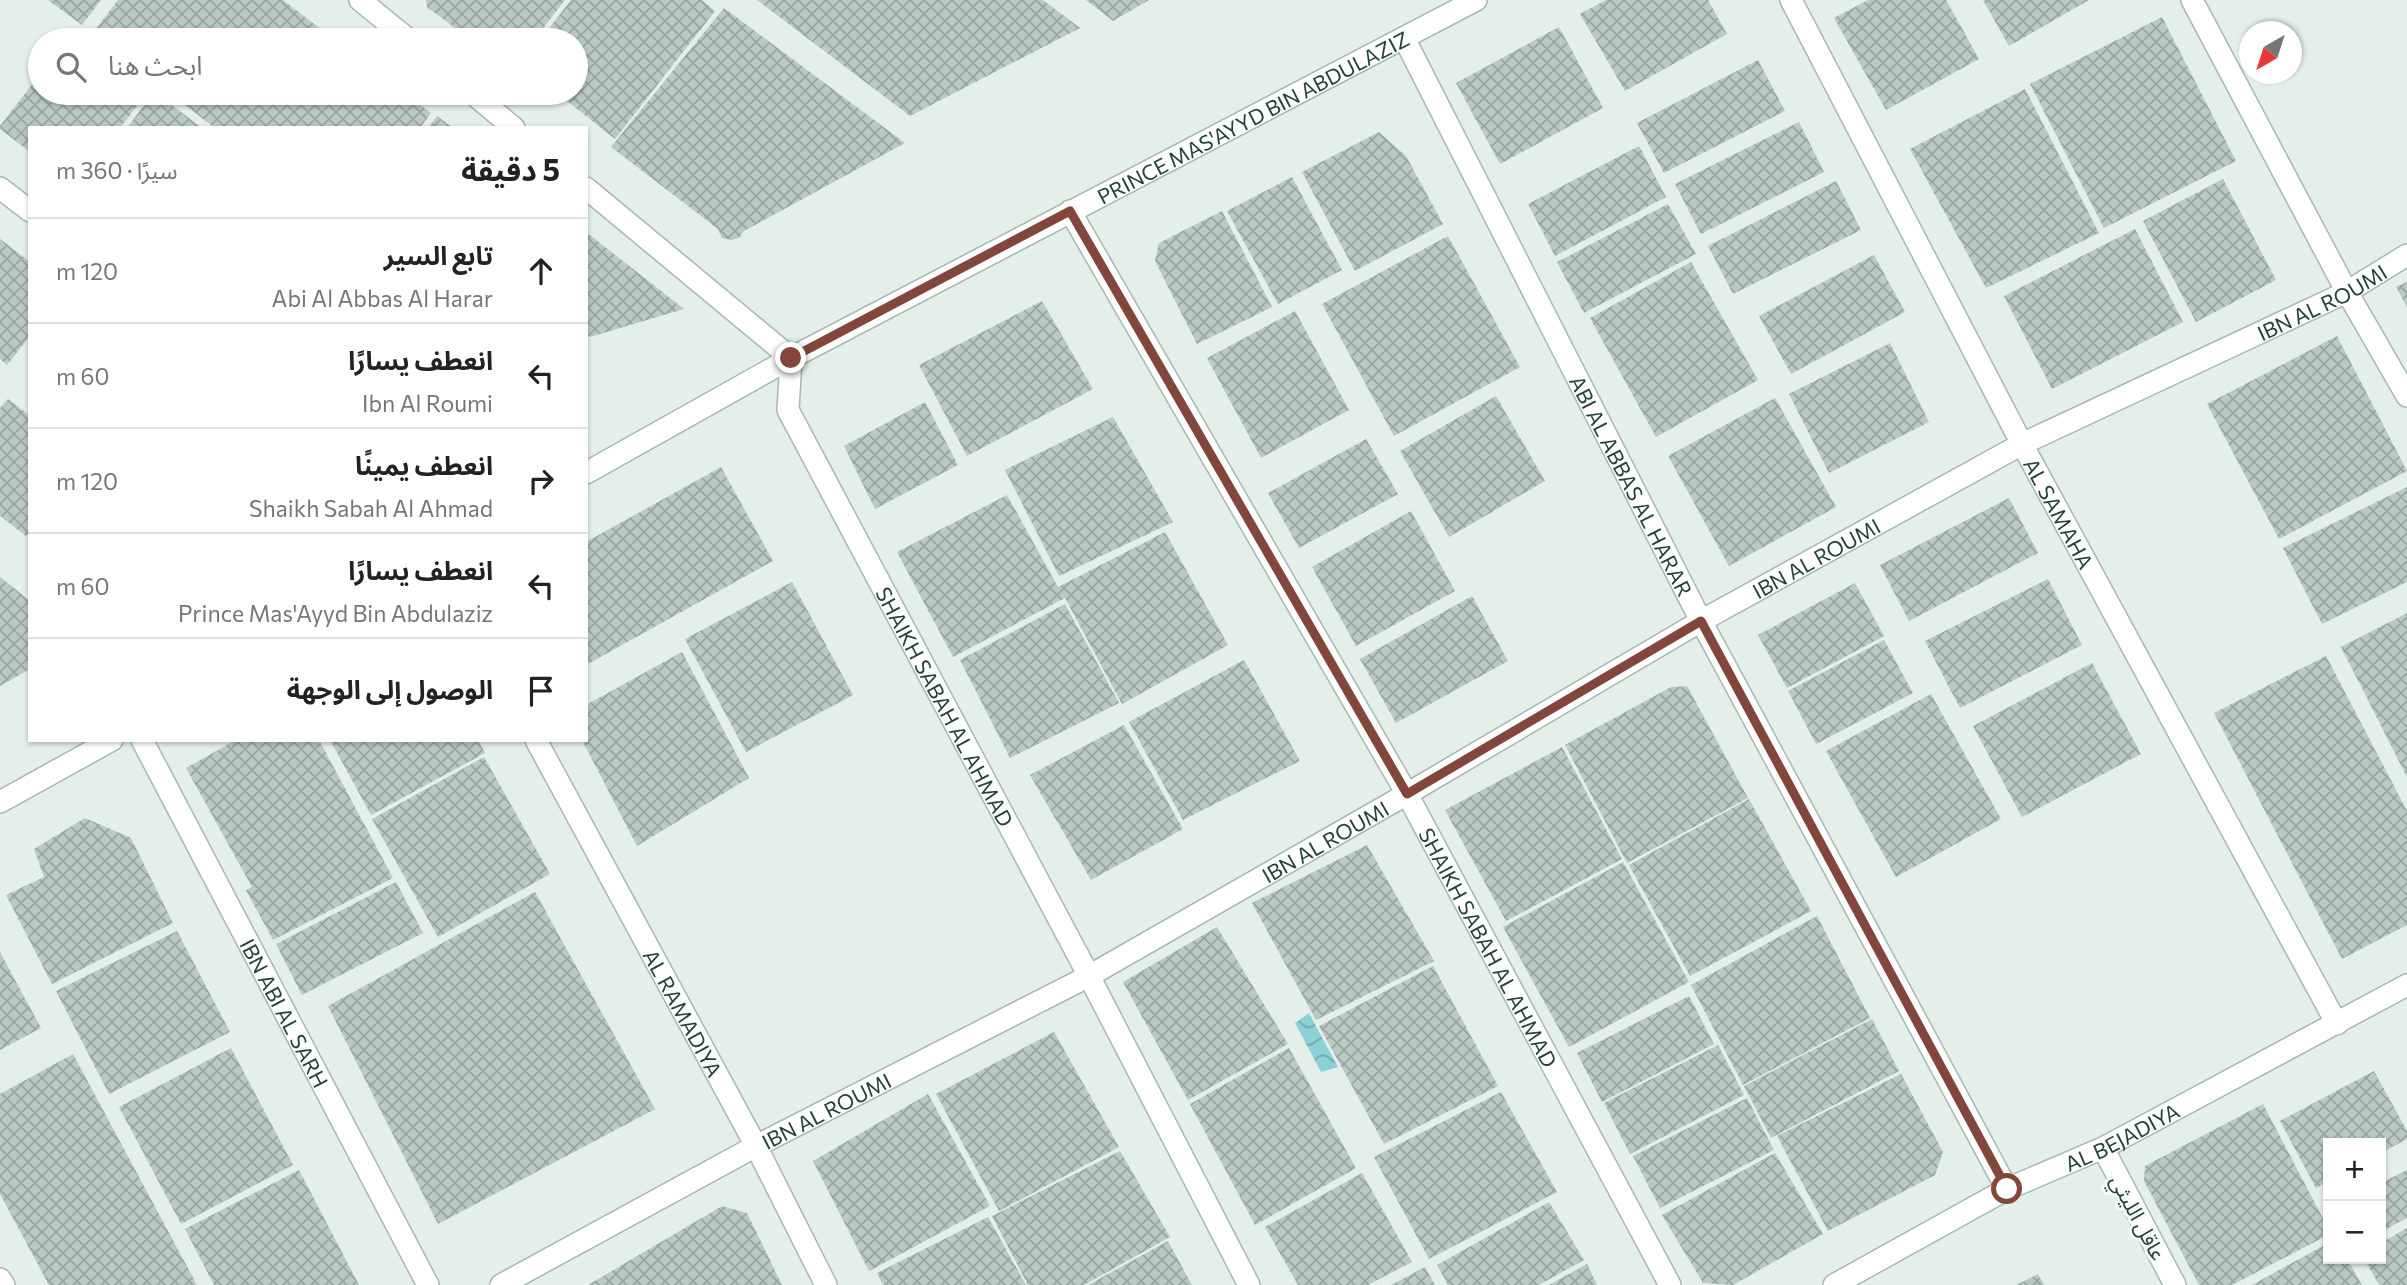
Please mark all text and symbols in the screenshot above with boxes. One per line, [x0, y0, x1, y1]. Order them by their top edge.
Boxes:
north arrow [2239, 21, 2302, 84]
street label: PRINCE MAS'AYYD BIN ABDULAZIZ [1093, 25, 1413, 208]
search box [28, 28, 588, 105]
icon: search [52, 48, 90, 86]
text: ابحث هنا [108, 49, 203, 80]
text: 5 دقيقة [461, 150, 560, 187]
text: سيرًا · 360 m [56, 156, 177, 184]
text: تابع السير [384, 239, 493, 270]
icon: ahead [522, 252, 560, 290]
text: 120 m [56, 257, 118, 285]
street label: IBN AL ROUMI [2253, 258, 2391, 345]
text: Abi Al Abbas Al Harar [272, 284, 493, 312]
route end [775, 342, 806, 373]
text: انعطف يسارًا [348, 344, 493, 375]
icon: left [522, 357, 560, 395]
text: 60 m [56, 362, 109, 390]
street label: ABI AL ABBAS AL HARAR [1565, 371, 1698, 600]
text: Ibn Al Roumi [362, 389, 493, 417]
text: انعطف يمينًا [355, 449, 493, 480]
street label: AL SAMAHA [2019, 453, 2100, 573]
icon: right [522, 462, 560, 500]
text: 120 m [56, 467, 118, 495]
text: Shaikh Sabah Al Ahmad [249, 494, 493, 522]
street label: IBN AL ROUMI [1748, 512, 1884, 603]
text: انعطف يسارًا [348, 554, 493, 585]
icon: left [522, 567, 560, 605]
text: 60 m [56, 572, 109, 600]
street label: SHAIKH SABAH AL AHMAD [872, 582, 1019, 830]
text: Prince Mas'Ayyd Bin Abdulaziz [178, 599, 493, 627]
icon: arrive [522, 672, 560, 710]
text: الوصول إلى الوجهة [287, 673, 493, 704]
street label: IBN AL ROUMI [1257, 795, 1393, 887]
street label: SHAIKH SABAH AL AHMAD [1415, 823, 1563, 1071]
street label: IBN ABI AL SARH [236, 934, 334, 1091]
street label: AL RAMADIYA [639, 944, 728, 1081]
street label: IBN AL ROUMI [757, 1067, 895, 1154]
street label: AL BEJADIYA [2061, 1097, 2183, 1175]
map controls [2323, 1138, 2386, 1264]
button: + [2323, 1138, 2386, 1201]
street label: عاقل الليثي [2102, 1170, 2172, 1266]
route start [1991, 1173, 2022, 1204]
button: − [2323, 1201, 2386, 1264]

